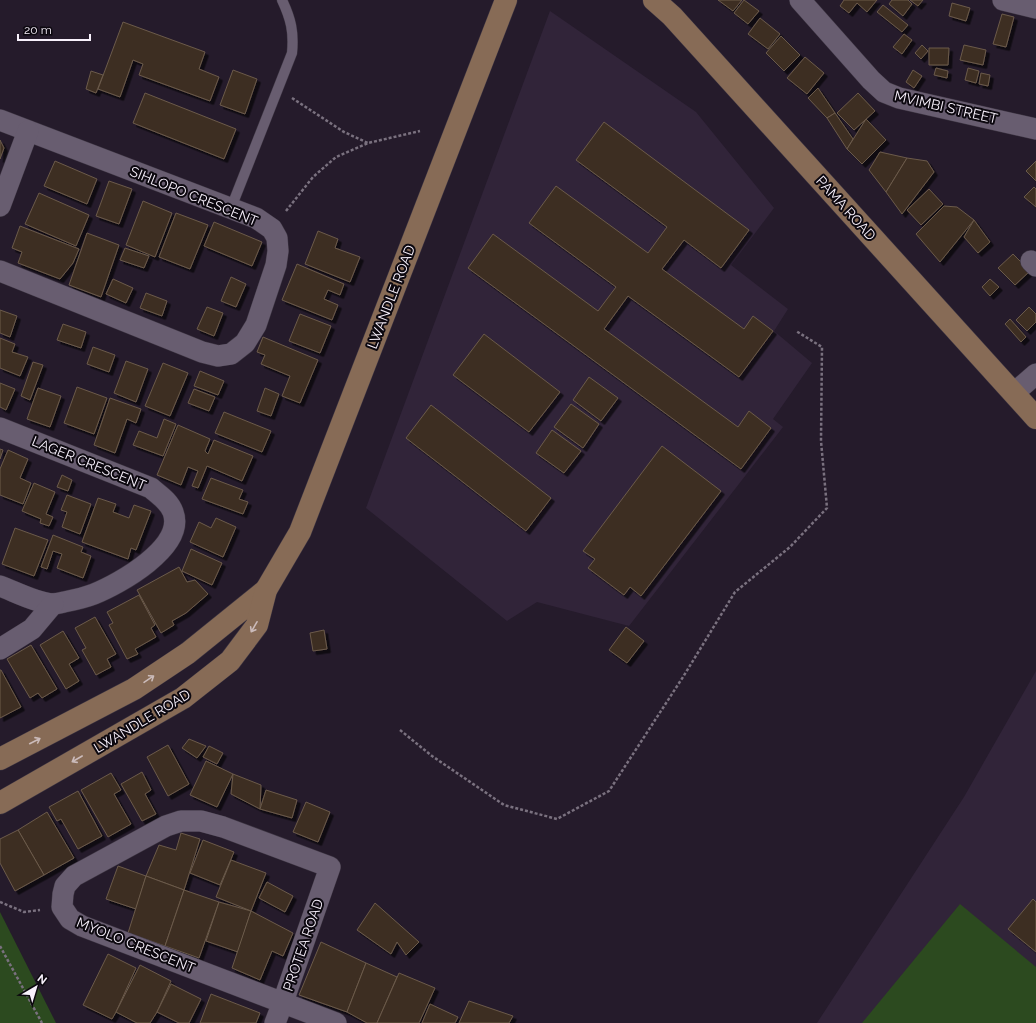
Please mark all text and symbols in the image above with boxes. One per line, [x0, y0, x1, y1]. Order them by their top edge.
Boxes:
scale bar [18, 16, 90, 42]
text: 20 m [24, 23, 52, 37]
street label: MVIMBI STREET [893, 87, 1000, 127]
street label: SIHLOPO CRESCENT [128, 163, 261, 229]
street label: PAMA ROAD [813, 172, 879, 244]
street label: LWANDLE ROAD [364, 243, 418, 351]
street label: LAGER CRESCENT [30, 433, 149, 493]
one-way arrow [250, 621, 259, 632]
one-way arrow [143, 675, 154, 683]
street label: LWANDLE ROAD [91, 686, 193, 756]
one-way arrow [28, 736, 40, 744]
one-way arrow [71, 756, 83, 764]
street label: PROTEA ROAD [280, 897, 326, 993]
street label: MYOLO CRESCENT [74, 914, 198, 976]
north arrow [16, 967, 56, 1007]
text: N [35, 972, 49, 987]

